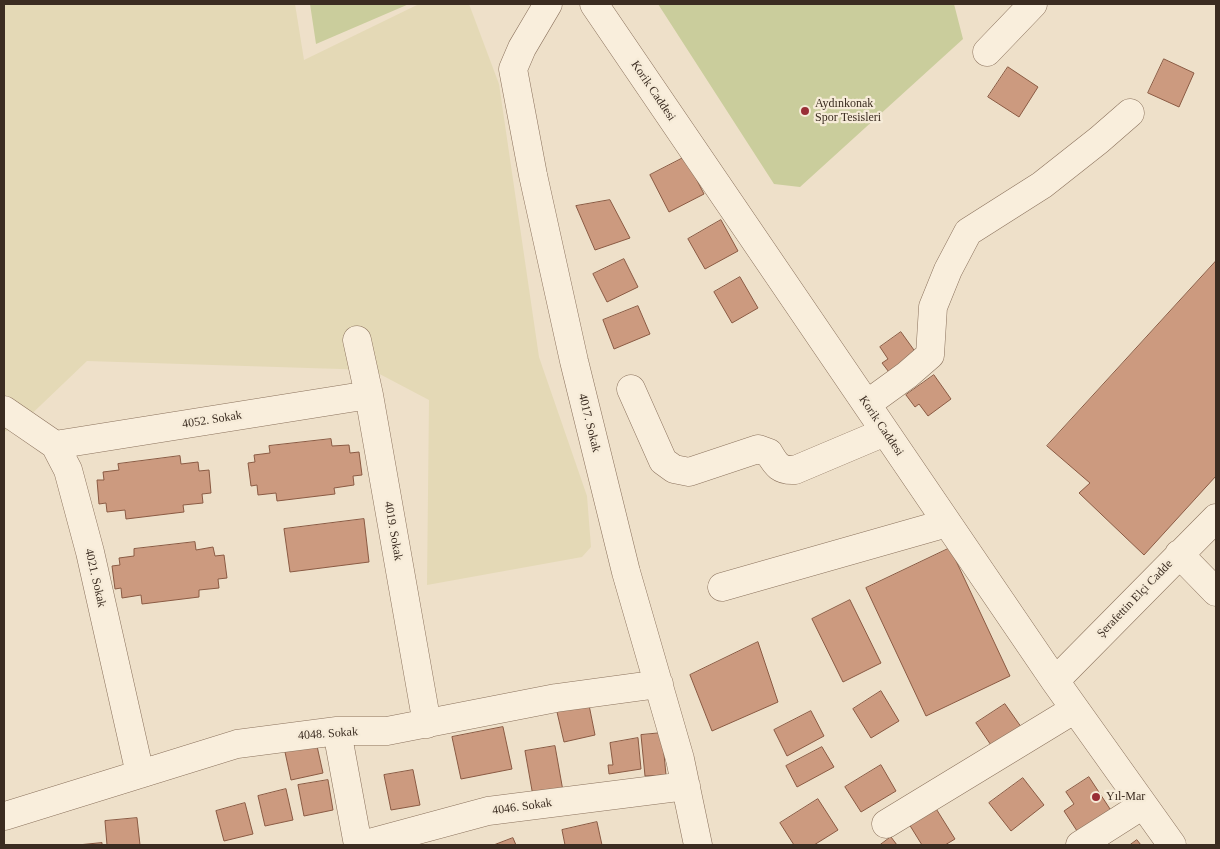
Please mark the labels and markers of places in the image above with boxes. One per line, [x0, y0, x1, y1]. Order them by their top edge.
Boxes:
place label: Aydınkonak Spor Tesisleri [815, 97, 881, 125]
marker: Aydınkonak Spor Tesisleri [799, 105, 811, 117]
place label: Yıl-Mar [1106, 790, 1145, 804]
marker: Yıl-Mar [1090, 791, 1102, 803]

